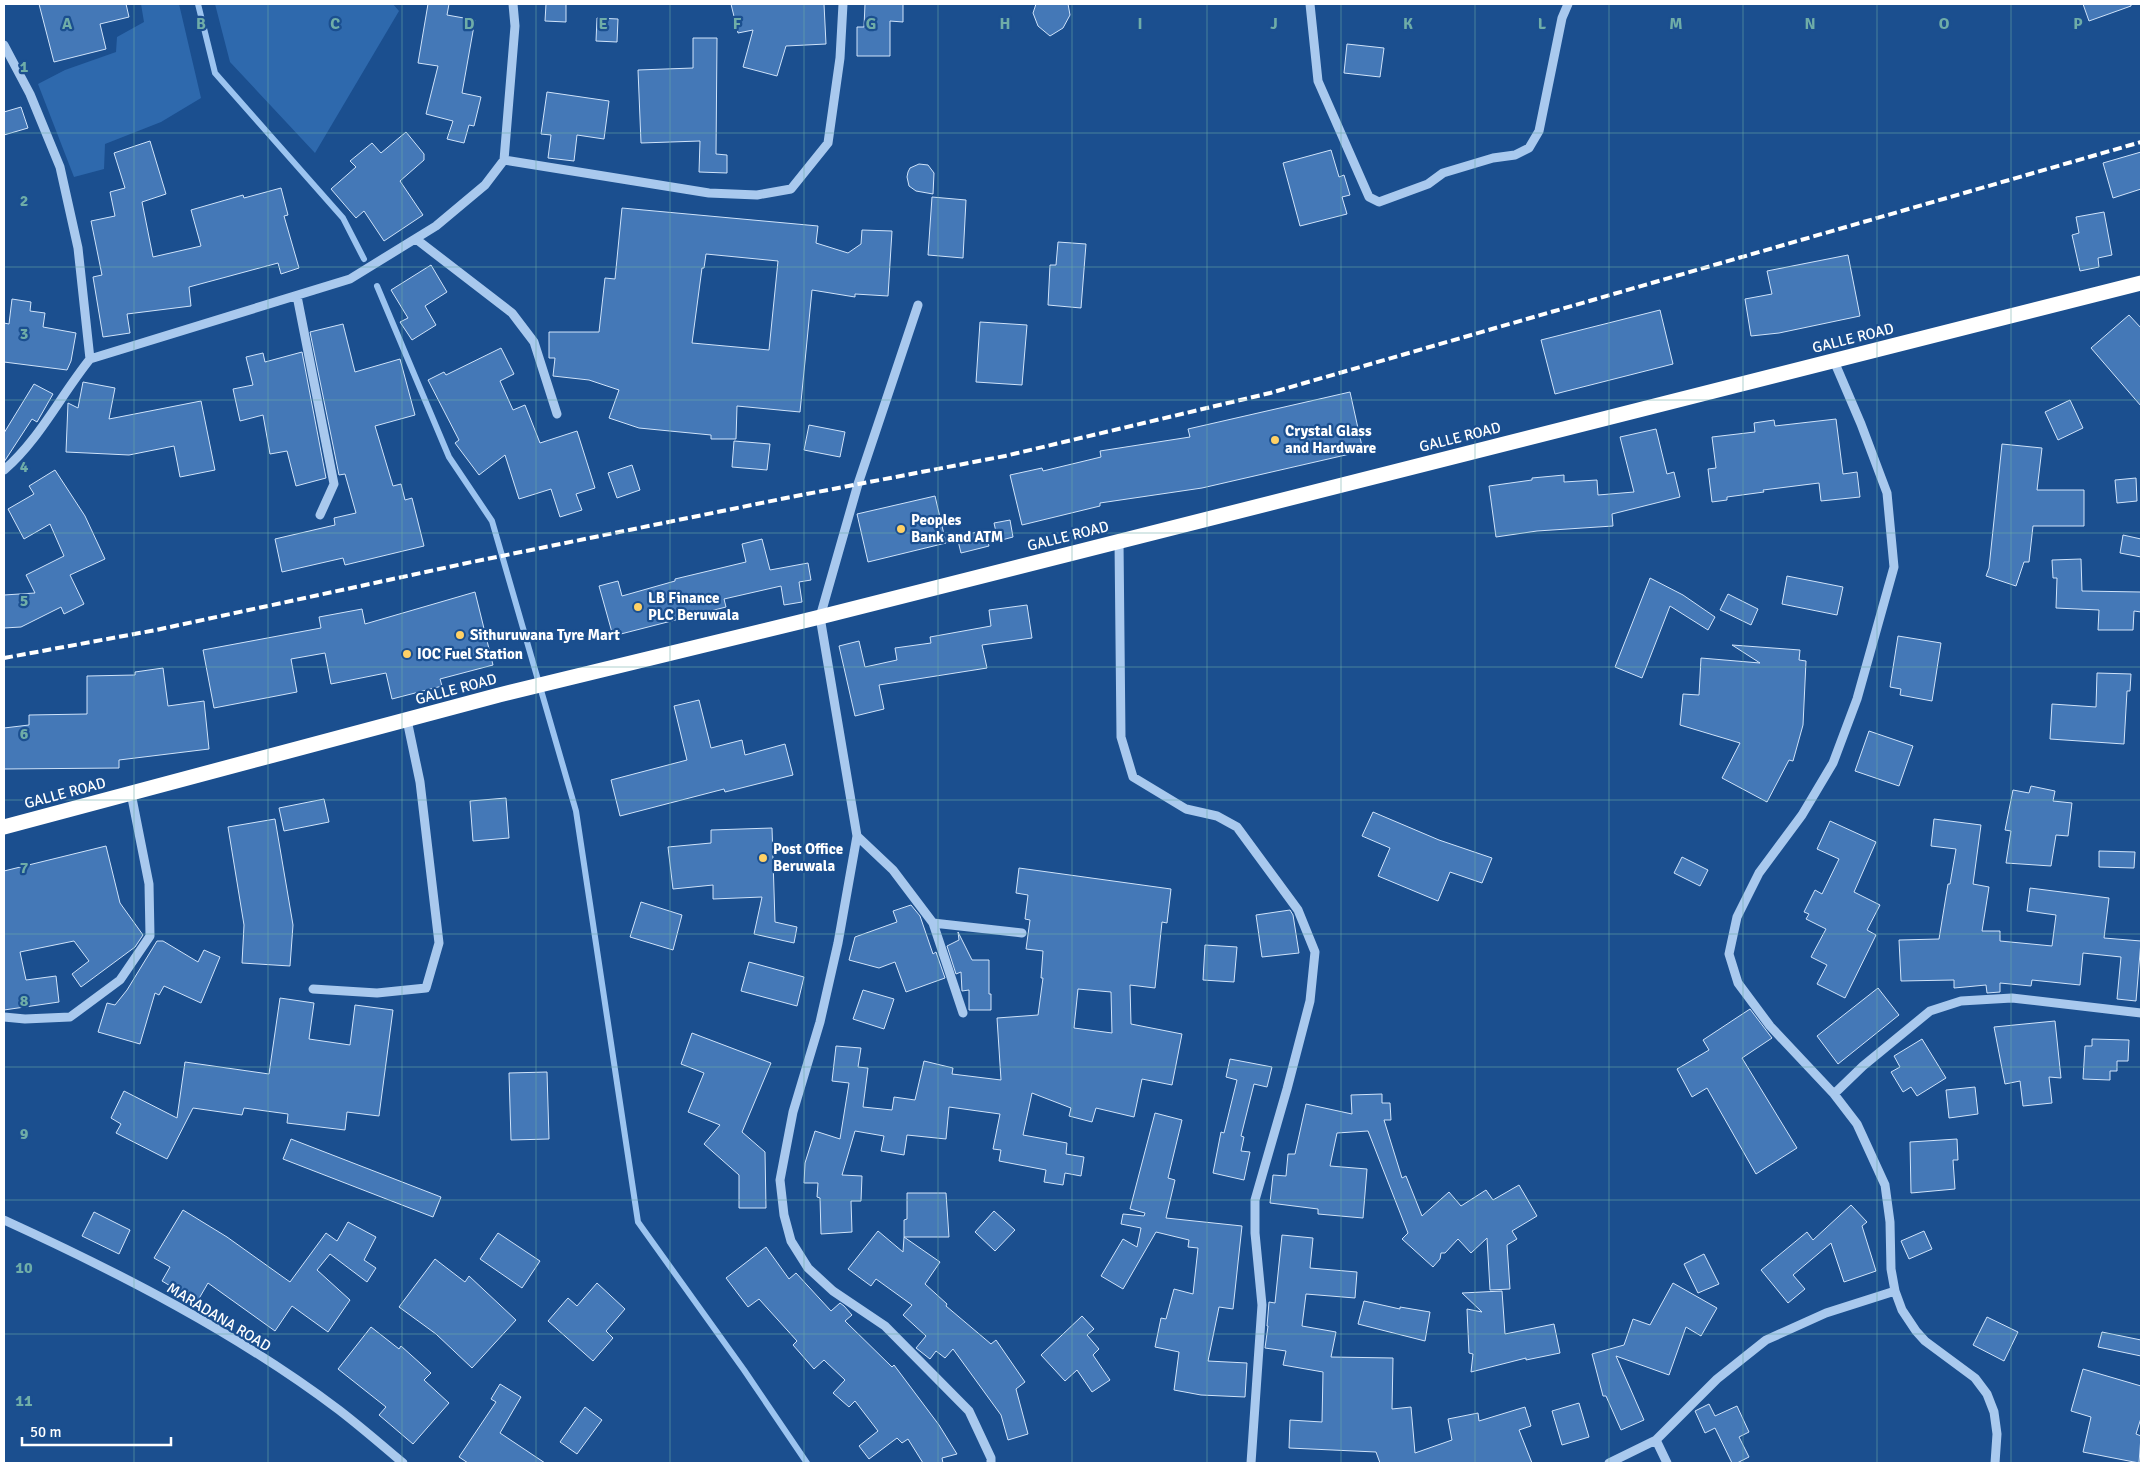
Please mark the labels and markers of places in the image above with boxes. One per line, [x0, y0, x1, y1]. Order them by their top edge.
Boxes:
place label: Crystal Glass and Hardware [1285, 422, 1376, 457]
marker: Crystal Glass and Hardware [1269, 434, 1281, 446]
place label: Peoples Bank and ATM [911, 511, 1003, 546]
marker: Peoples Bank and ATM [895, 523, 907, 535]
place label: LB Finance PLC Beruwala [648, 589, 739, 624]
marker: LB Finance PLC Beruwala [632, 601, 644, 613]
place label: Sithuruwana Tyre Mart [470, 626, 620, 644]
marker: Sithuruwana Tyre Mart [454, 629, 466, 641]
place label: IOC Fuel Station [417, 645, 523, 663]
marker: IOC Fuel Station [401, 648, 413, 660]
place label: Post Office Beruwala [773, 840, 843, 875]
marker: Post Office Beruwala [757, 852, 769, 864]

